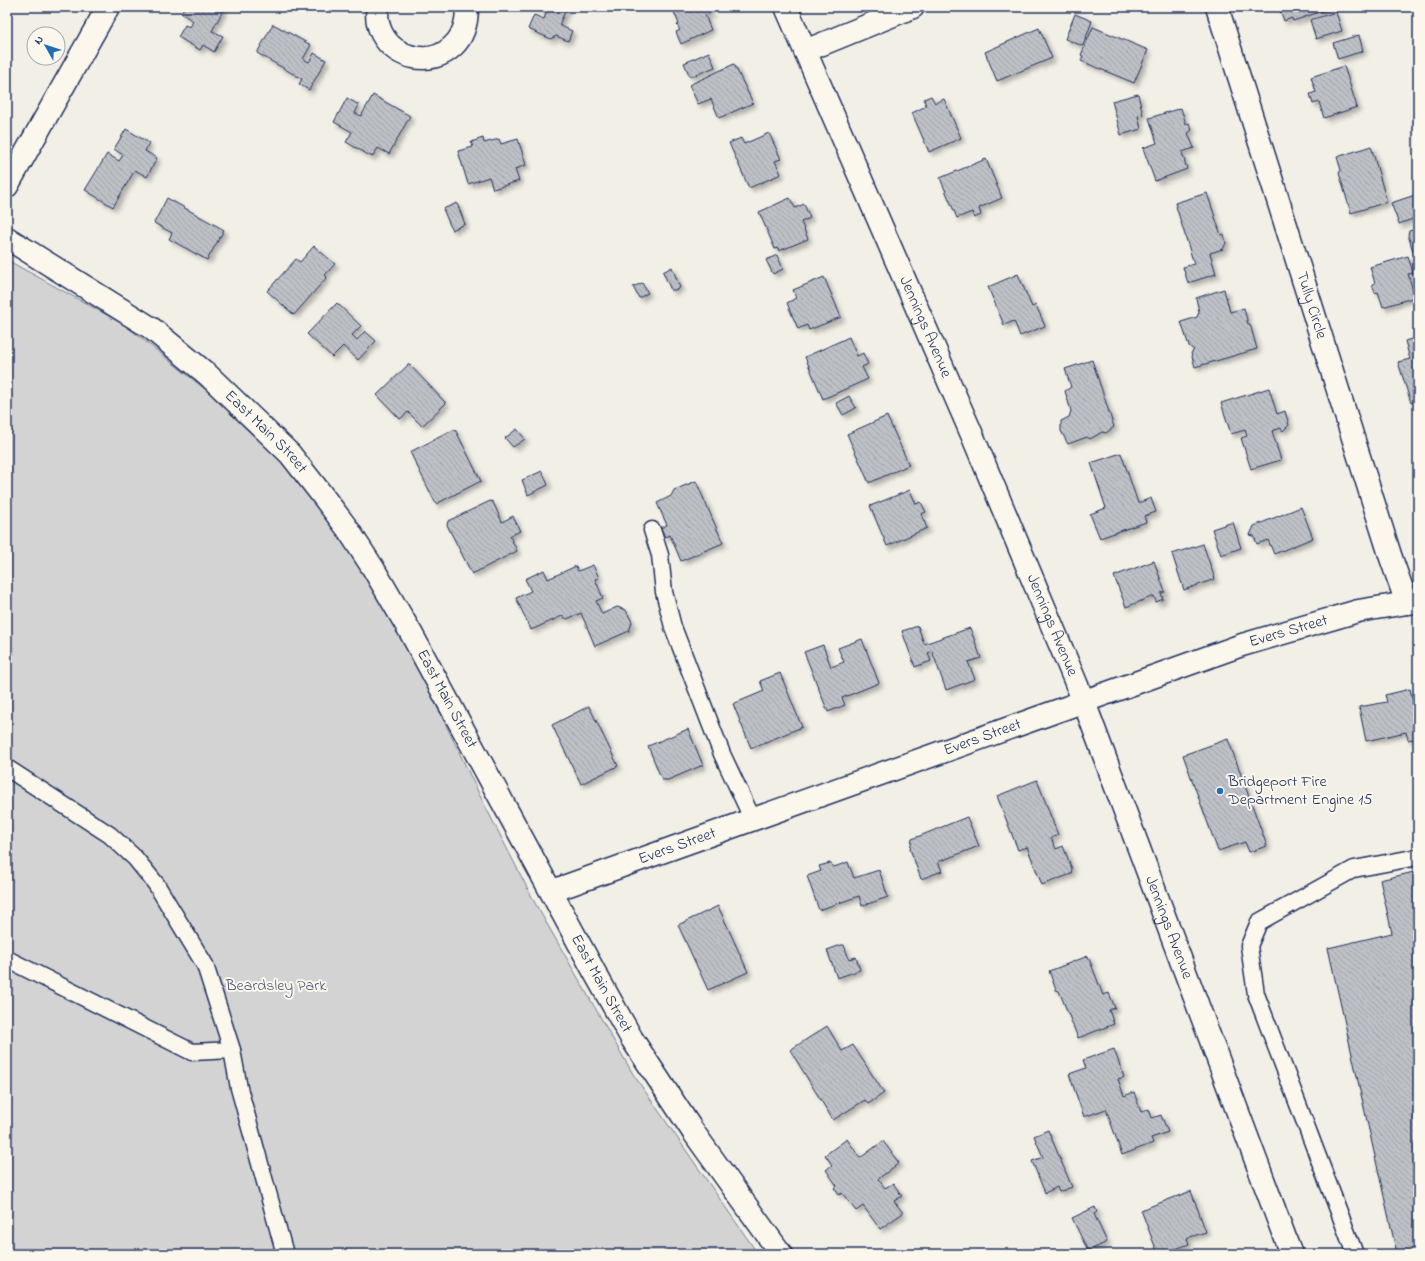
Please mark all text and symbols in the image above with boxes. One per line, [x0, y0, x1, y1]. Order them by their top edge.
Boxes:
north arrow [26, 26, 66, 66]
text: N [30, 32, 48, 48]
street label: Tully Circle [1289, 269, 1333, 343]
street label: Jennings Avenue [892, 272, 958, 382]
street label: East Main Street [219, 385, 313, 479]
street label: Jennings Avenue [1020, 570, 1084, 681]
street label: Evers Street [1246, 608, 1331, 654]
street label: East Main Street [410, 645, 484, 753]
street label: Evers Street [940, 712, 1025, 762]
place label: Bridgeport Fire Department Engine 15 [1227, 770, 1372, 812]
marker: Bridgeport Fire Department Engine 15 [1215, 786, 1225, 796]
street label: Evers Street [635, 821, 720, 871]
street label: Jennings Avenue [1138, 872, 1199, 983]
street label: East Main Street [564, 930, 639, 1038]
park label: Beardsley Park [225, 974, 327, 998]

